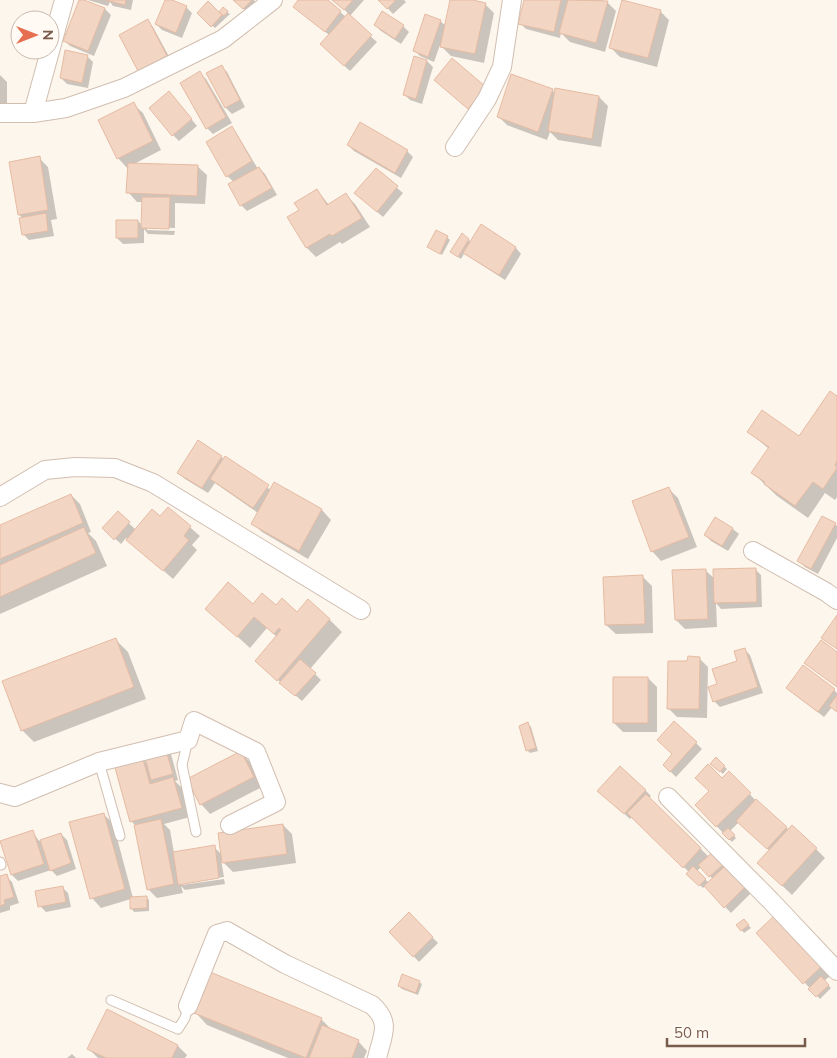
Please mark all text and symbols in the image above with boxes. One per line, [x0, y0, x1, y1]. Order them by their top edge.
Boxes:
north arrow [10, 10, 60, 60]
text: N [39, 30, 57, 40]
scale bar [667, 1016, 804, 1048]
text: 50 m [674, 1023, 709, 1042]

